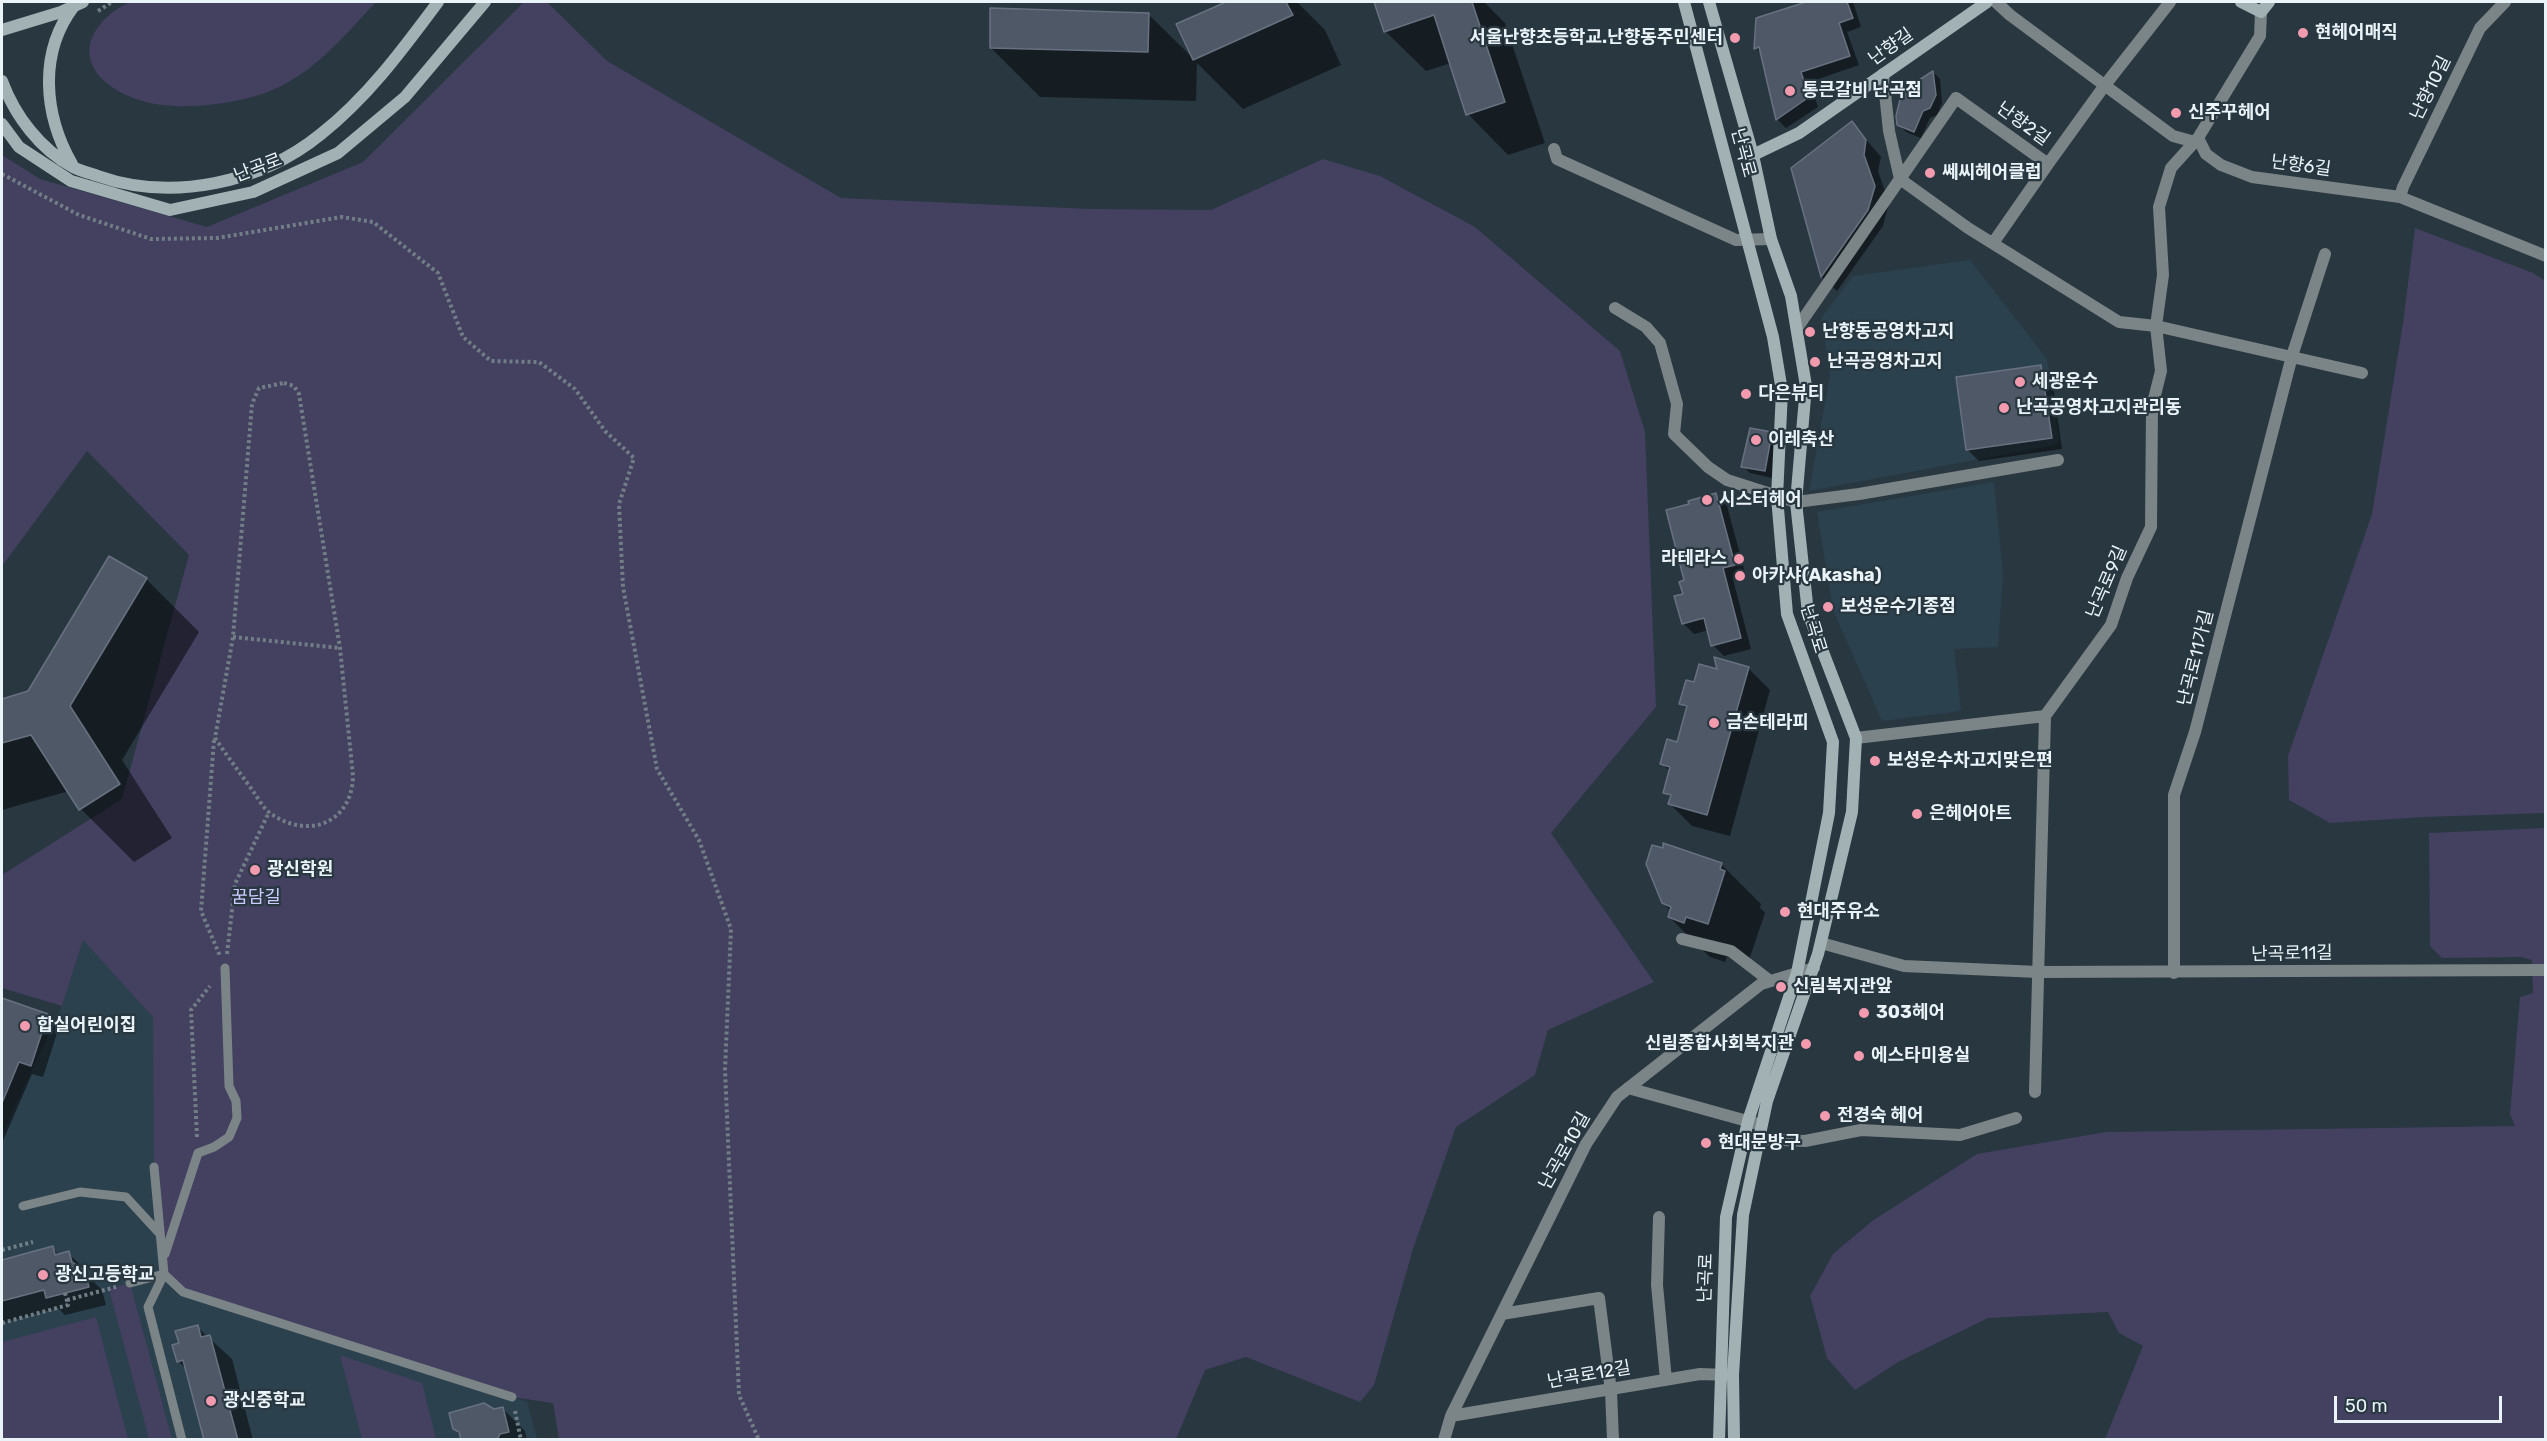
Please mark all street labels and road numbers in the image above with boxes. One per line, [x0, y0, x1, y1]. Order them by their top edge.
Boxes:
street label: 난향길 [1864, 24, 1918, 70]
street label: 난향10길 [2406, 52, 2456, 124]
street label: 난향2길 [1992, 98, 2054, 150]
street label: 난곡로 [1726, 126, 1760, 180]
street label: 난곡로 [231, 149, 285, 187]
street label: 난향6길 [2270, 151, 2332, 181]
street label: 난곡로9길 [2082, 542, 2132, 622]
street label: 난곡로 [1795, 602, 1831, 656]
street label: 난곡로11가길 [2174, 608, 2218, 708]
street label: 난곡로11길 [2251, 942, 2333, 966]
street label: 난곡로10길 [1535, 1108, 1595, 1194]
street label: 난곡로 [1694, 1253, 1718, 1303]
street label: 난곡로12길 [1546, 1357, 1632, 1393]

